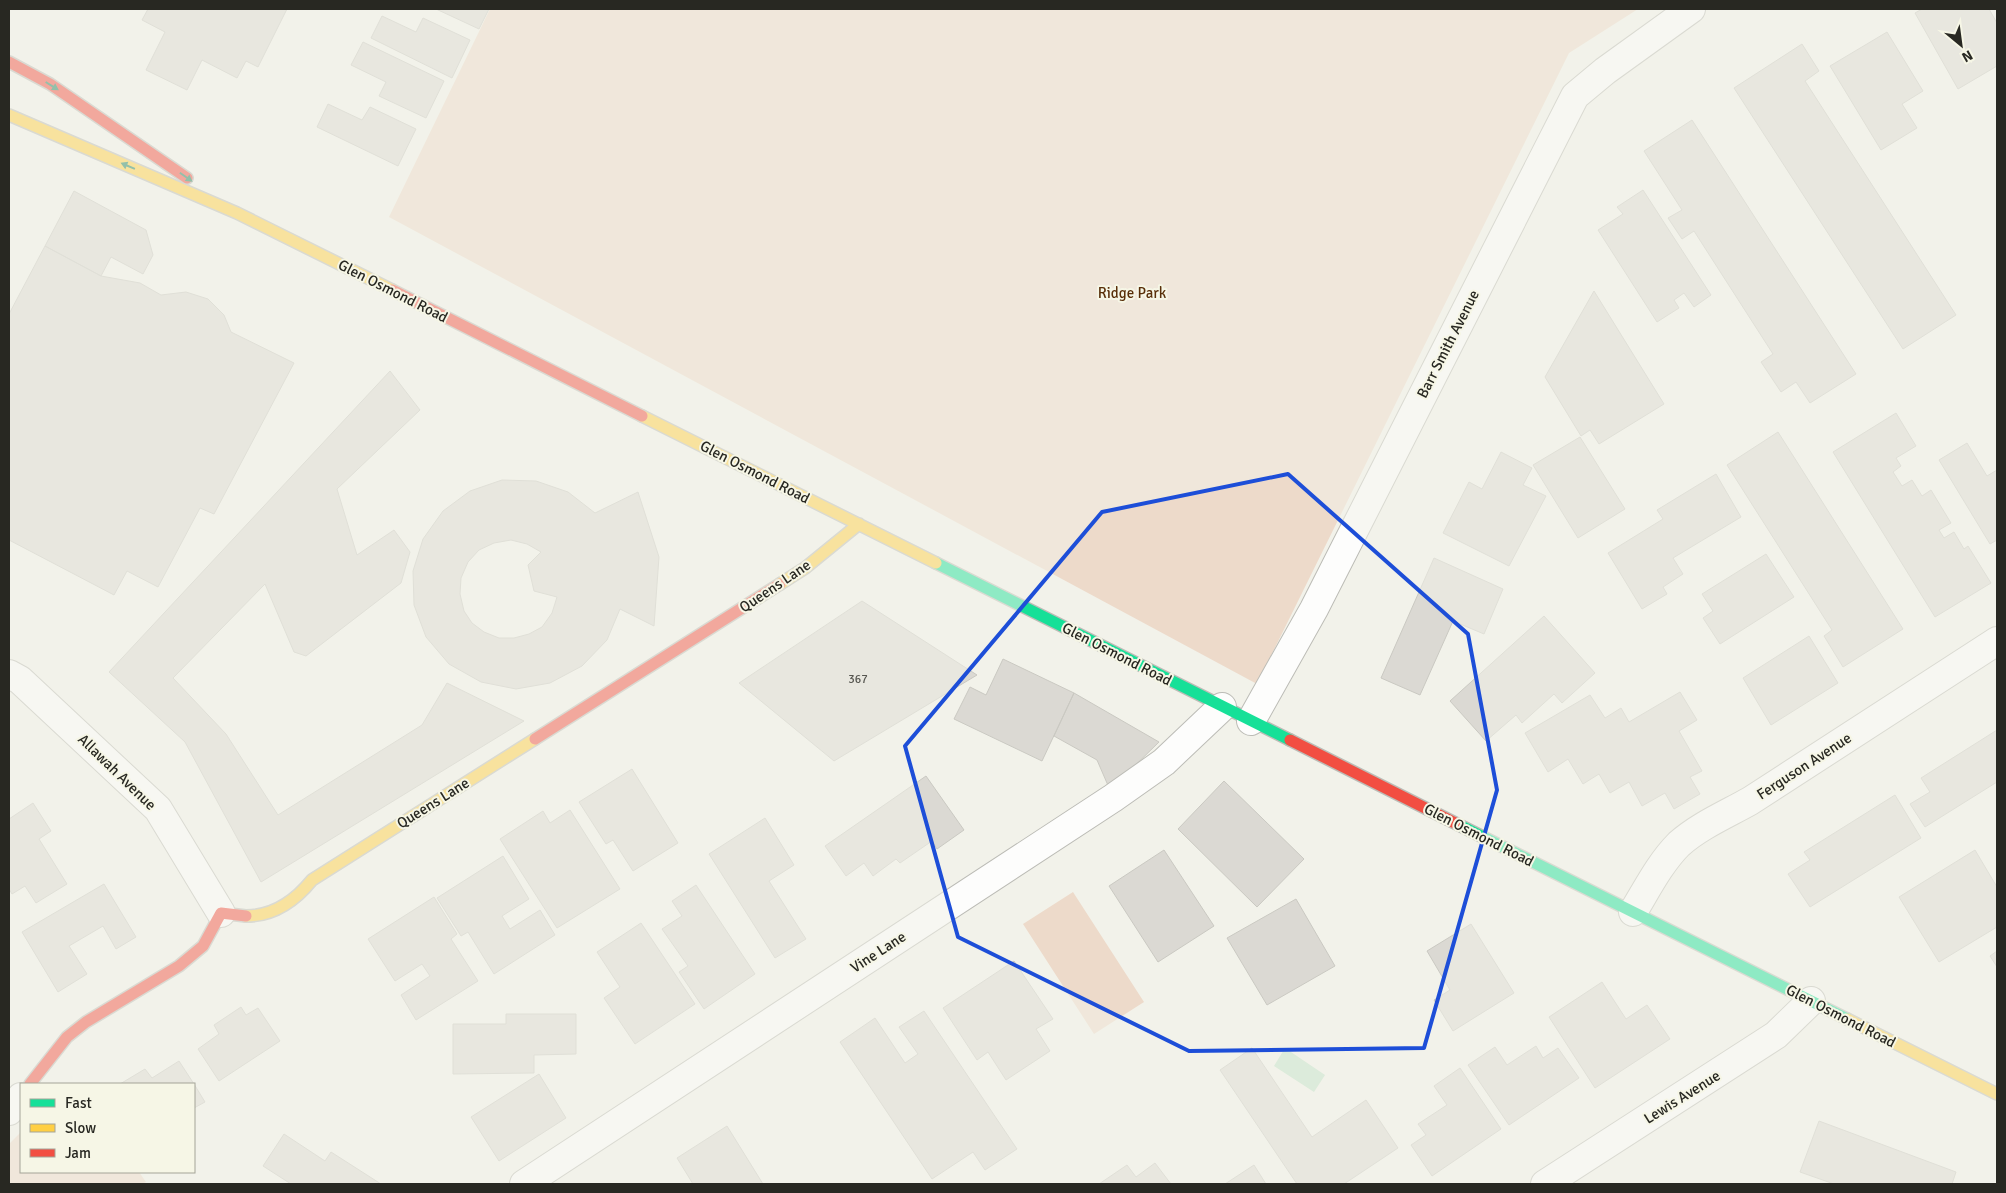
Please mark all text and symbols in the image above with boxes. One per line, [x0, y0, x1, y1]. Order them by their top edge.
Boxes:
north arrow [1936, 20, 1986, 70]
text: N [1959, 46, 1975, 66]
one-way arrow [45, 81, 58, 90]
one-way arrow [121, 162, 135, 170]
one-way arrow [179, 172, 192, 182]
street label: Glen Osmond Road [335, 256, 451, 326]
park label: Ridge Park [1098, 284, 1167, 302]
street label: Barr Smith Avenue [1413, 287, 1483, 401]
street label: Glen Osmond Road [697, 437, 813, 507]
street label: Queens Lane [736, 556, 814, 616]
street label: Glen Osmond Road [1059, 619, 1175, 689]
house number: 367 [848, 672, 868, 687]
street label: Ferguson Avenue [1753, 729, 1855, 803]
street label: Allawah Avenue [74, 730, 160, 814]
street label: Queens Lane [393, 774, 473, 832]
street label: Glen Osmond Road [1421, 800, 1537, 870]
street label: Vine Lane [847, 927, 909, 977]
street label: Glen Osmond Road [1783, 981, 1899, 1051]
street label: Lewis Avenue [1640, 1066, 1724, 1128]
legend [20, 1083, 195, 1173]
text: Fast [65, 1094, 92, 1112]
text: Slow [65, 1119, 96, 1137]
text: Jam [65, 1144, 91, 1162]

